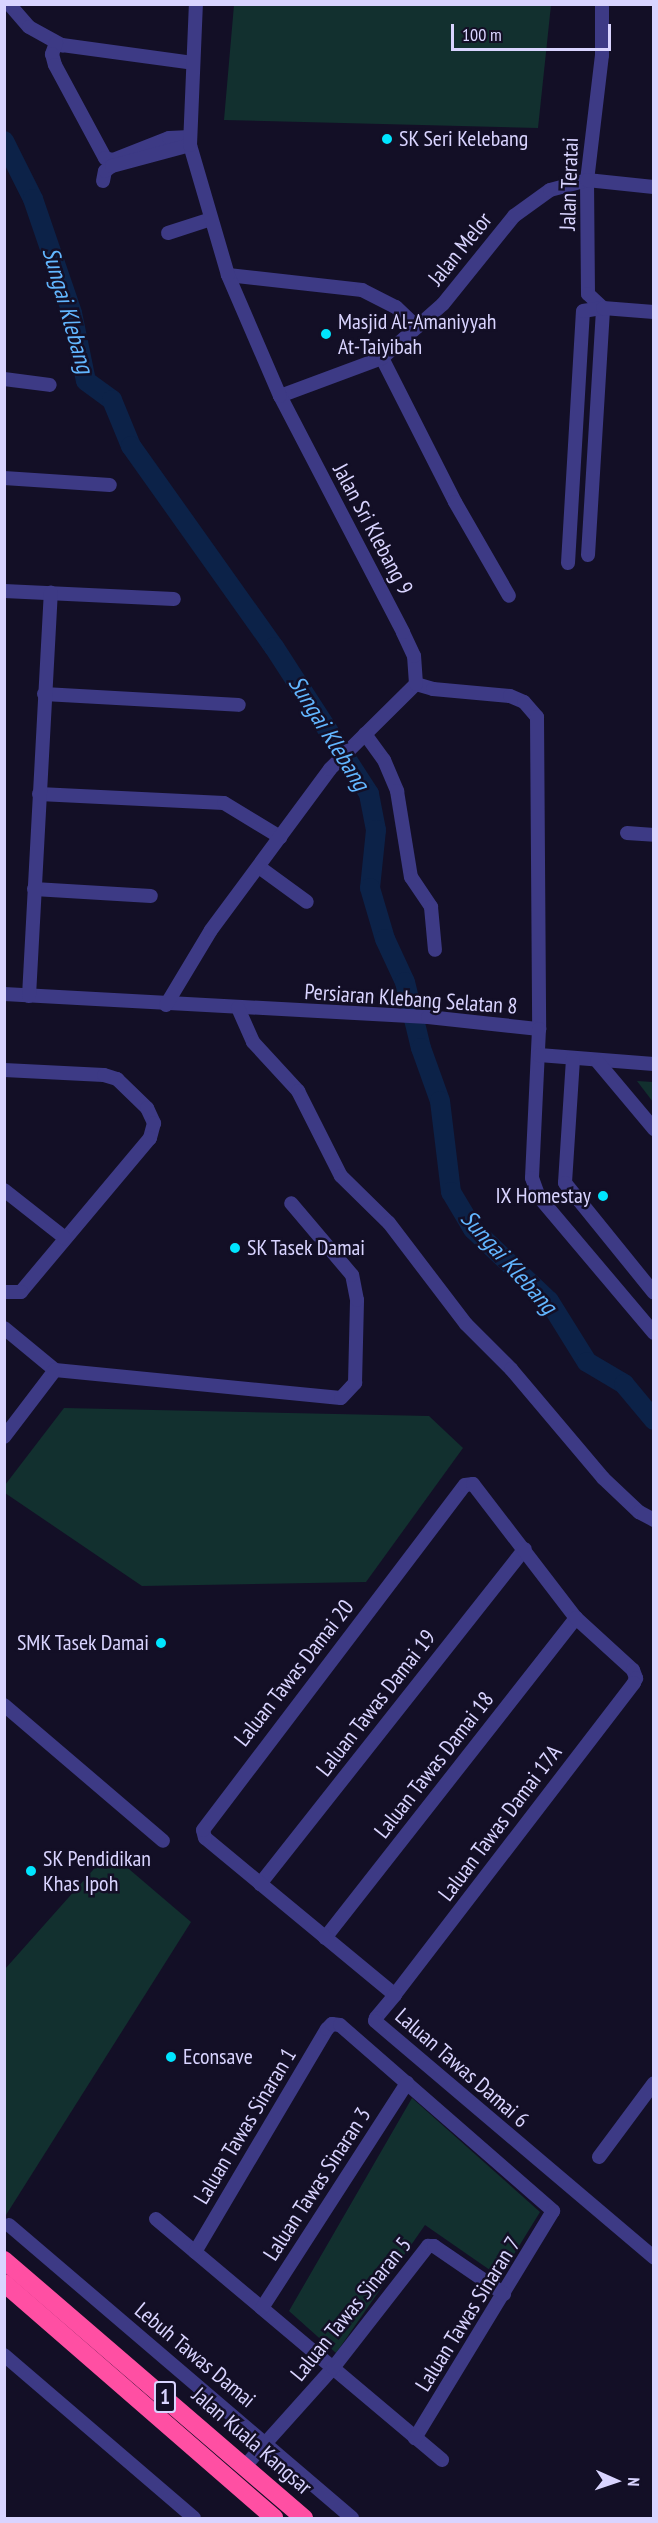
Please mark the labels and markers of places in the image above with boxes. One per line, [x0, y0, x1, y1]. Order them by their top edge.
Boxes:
place label: SK Seri Kelebang [399, 126, 529, 152]
marker: SK Seri Kelebang [380, 132, 394, 146]
place label: Masjid Al-Amaniyyah At-Taiyibah [338, 308, 497, 360]
marker: Masjid Al-Amaniyyah At-Taiyibah [319, 327, 333, 341]
place label: IX Homestay [495, 1183, 591, 1209]
marker: IX Homestay [596, 1189, 610, 1203]
place label: SK Tasek Damai [247, 1235, 367, 1261]
marker: SK Tasek Damai [228, 1241, 242, 1255]
place label: SMK Tasek Damai [15, 1630, 149, 1656]
marker: SMK Tasek Damai [154, 1636, 168, 1650]
place label: SK Pendidikan Khas Ipoh [43, 1845, 152, 1897]
marker: SK Pendidikan Khas Ipoh [24, 1864, 38, 1878]
place label: Econsave [183, 2044, 253, 2070]
marker: Econsave [164, 2050, 178, 2064]

